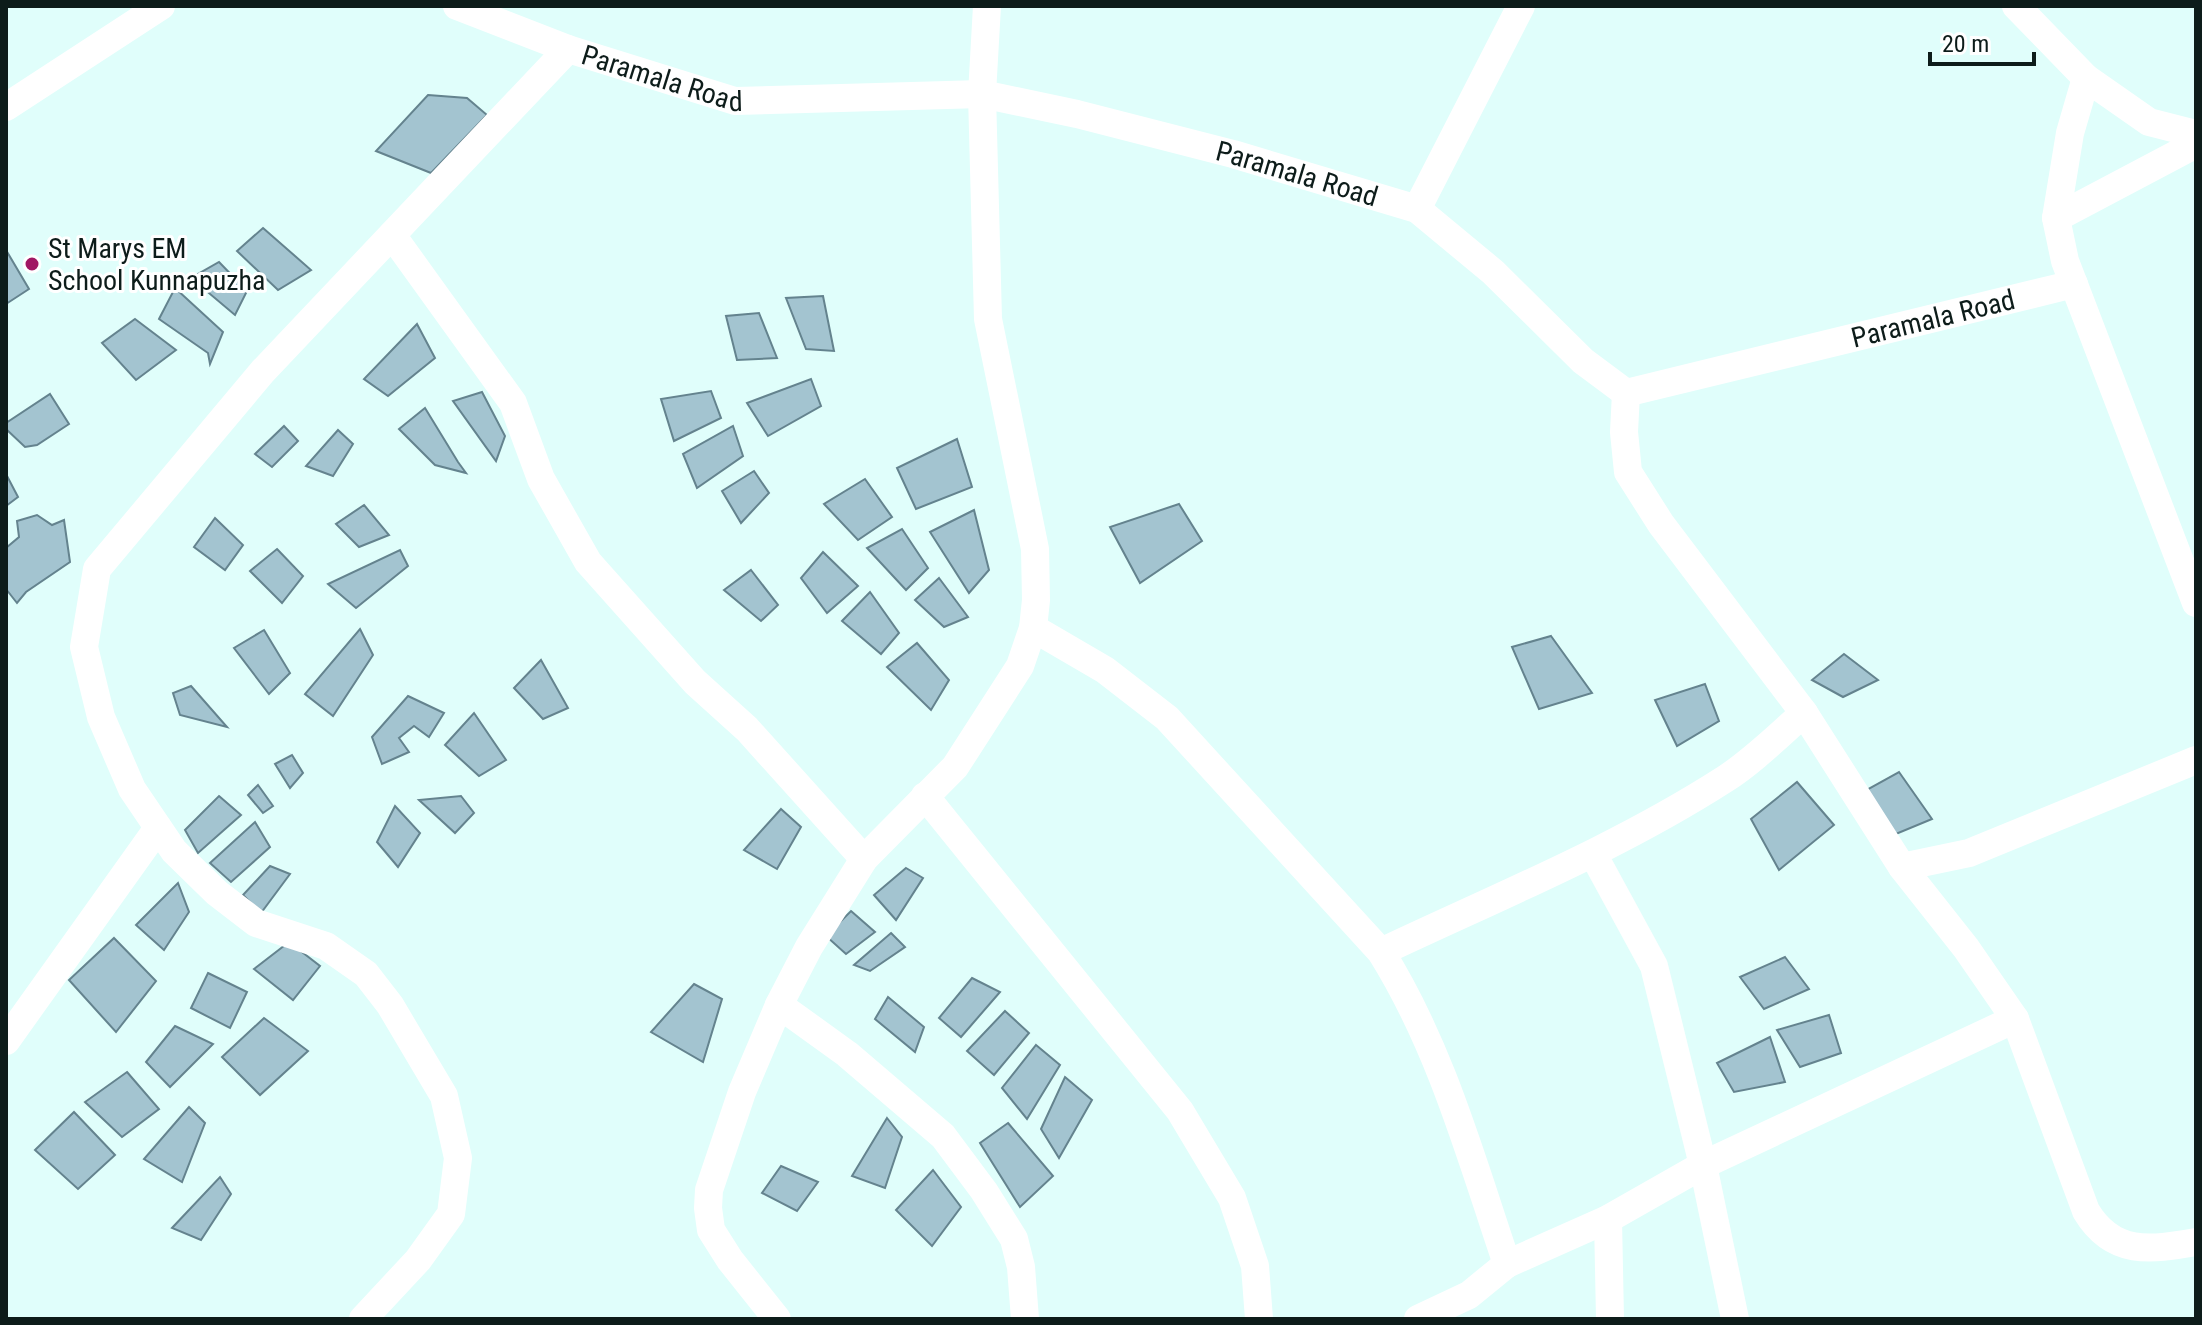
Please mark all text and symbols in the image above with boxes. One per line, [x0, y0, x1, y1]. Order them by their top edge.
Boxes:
scale bar [1930, 16, 2034, 66]
text: 20 m [1942, 30, 1989, 58]
street label: Paramala Road [578, 38, 743, 118]
street label: Paramala Road [1212, 134, 1382, 213]
place label: St Marys EM School Kunnapuzha [48, 232, 266, 297]
marker: St Marys EM School Kunnapuzha [23, 255, 41, 273]
street label: Paramala Road [1848, 283, 2018, 355]

